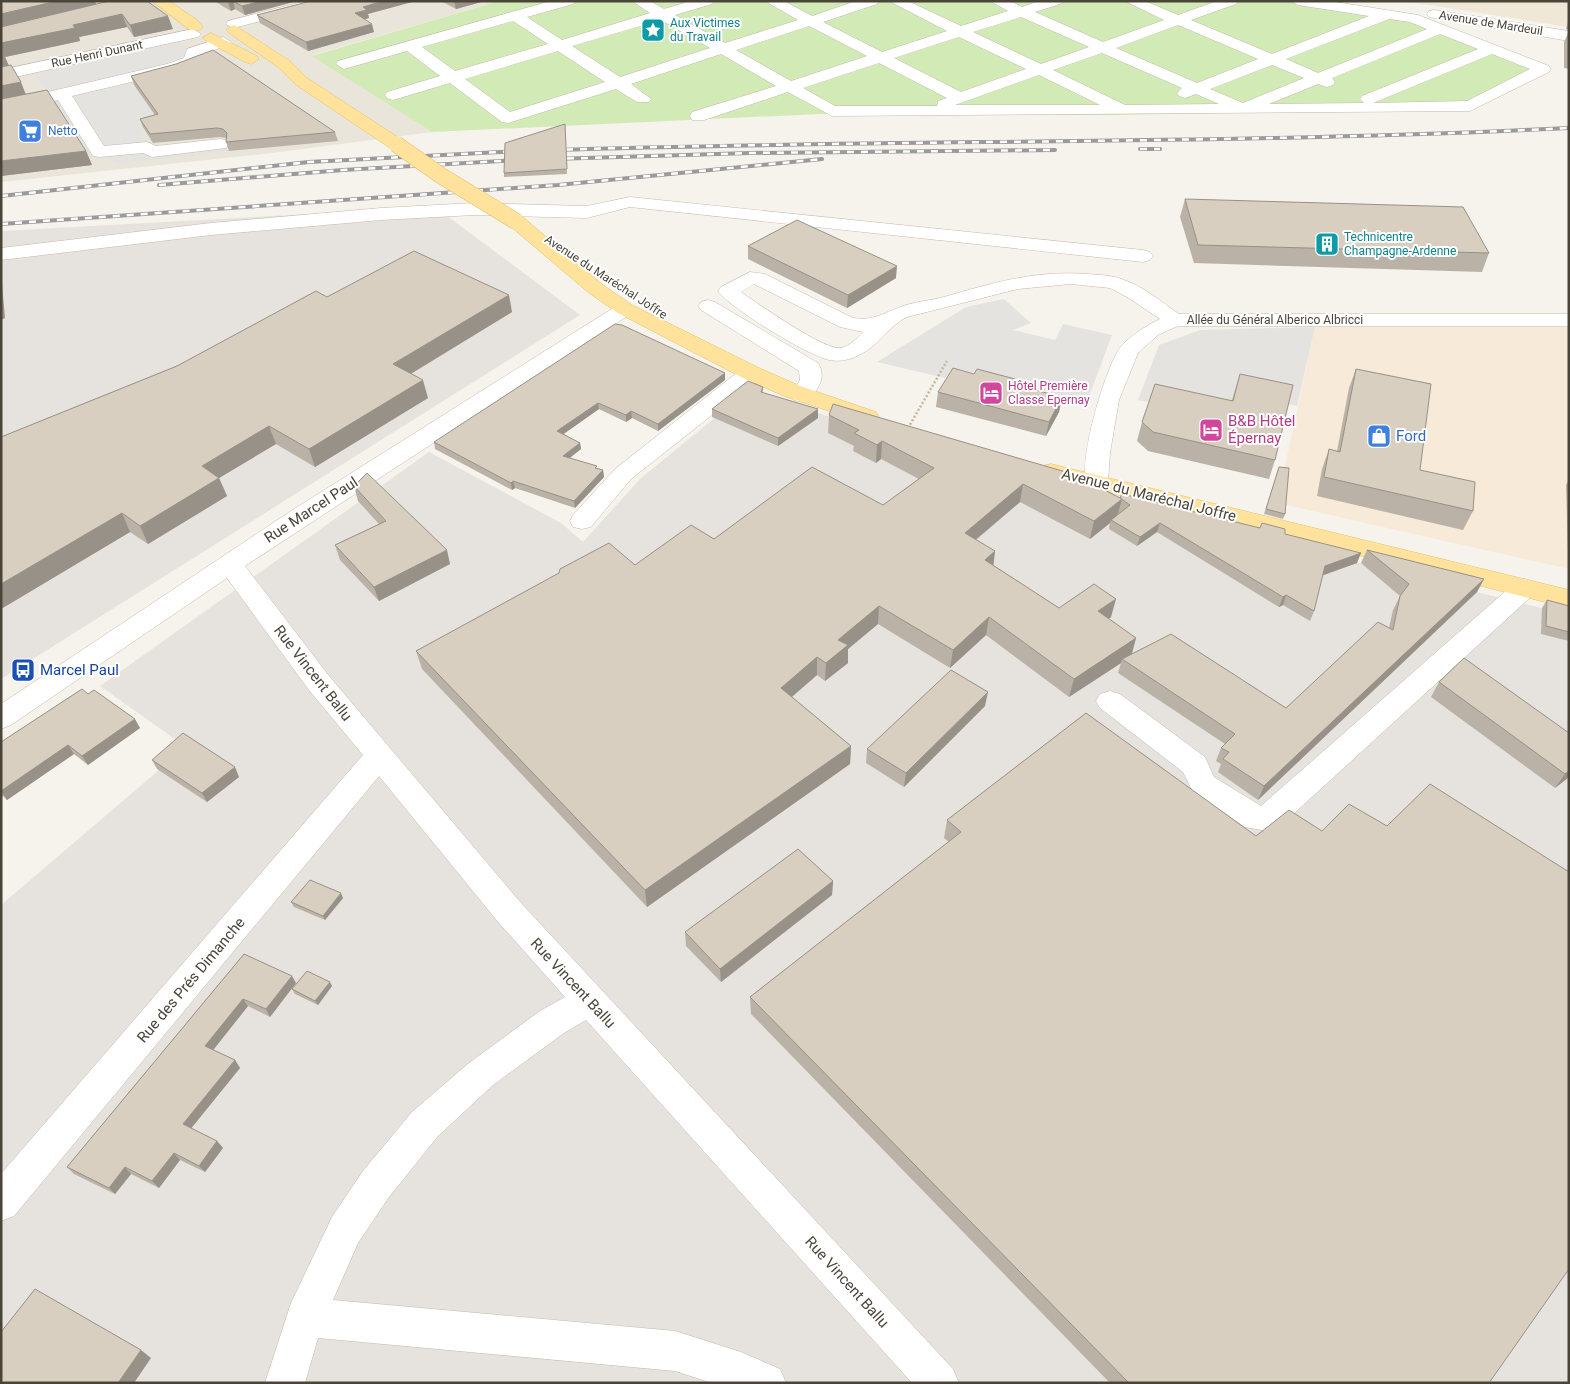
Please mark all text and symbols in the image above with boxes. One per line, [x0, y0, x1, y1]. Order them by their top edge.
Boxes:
street label: Avenue de Mardeuil [1438, 8, 1544, 38]
place label: Aux Victimes du Travail [670, 16, 740, 44]
place icon: Aux Victimes du Travail [640, 17, 666, 43]
street label: Rue Henri Dunant [50, 37, 144, 71]
supermarket icon: Netto [17, 118, 43, 144]
place label: Netto [48, 124, 78, 138]
place label: Technicentre Champagne-Ardenne [1344, 230, 1456, 258]
building icon: Technicentre Champagne-Ardenne [1314, 231, 1340, 257]
street label: Avenue du Maréchal Joffre [542, 232, 670, 322]
street label: Allée du Général Alberico Albricci [1187, 313, 1363, 327]
place label: Hôtel Première Classe Epernay [1008, 379, 1090, 407]
hotel icon: Hôtel Première Classe Epernay [978, 380, 1004, 406]
place label: B&B Hôtel Épernay [1228, 412, 1296, 447]
hotel icon: B&B Hôtel Épernay [1198, 417, 1224, 443]
shop icon: Ford [1366, 423, 1392, 449]
place label: Ford [1396, 427, 1426, 445]
street label: Avenue du Maréchal Joffre [1060, 465, 1238, 525]
street label: Rue Marcel Paul [261, 473, 361, 547]
street label: Rue Vincent Ballu [270, 622, 356, 724]
bus stop icon: Marcel Paul [10, 657, 36, 683]
place label: Marcel Paul [40, 661, 119, 679]
street label: Rue des Prés Dimanche [133, 914, 249, 1046]
street label: Rue Vincent Ballu [527, 934, 619, 1032]
street label: Rue Vincent Ballu [801, 1233, 893, 1331]

